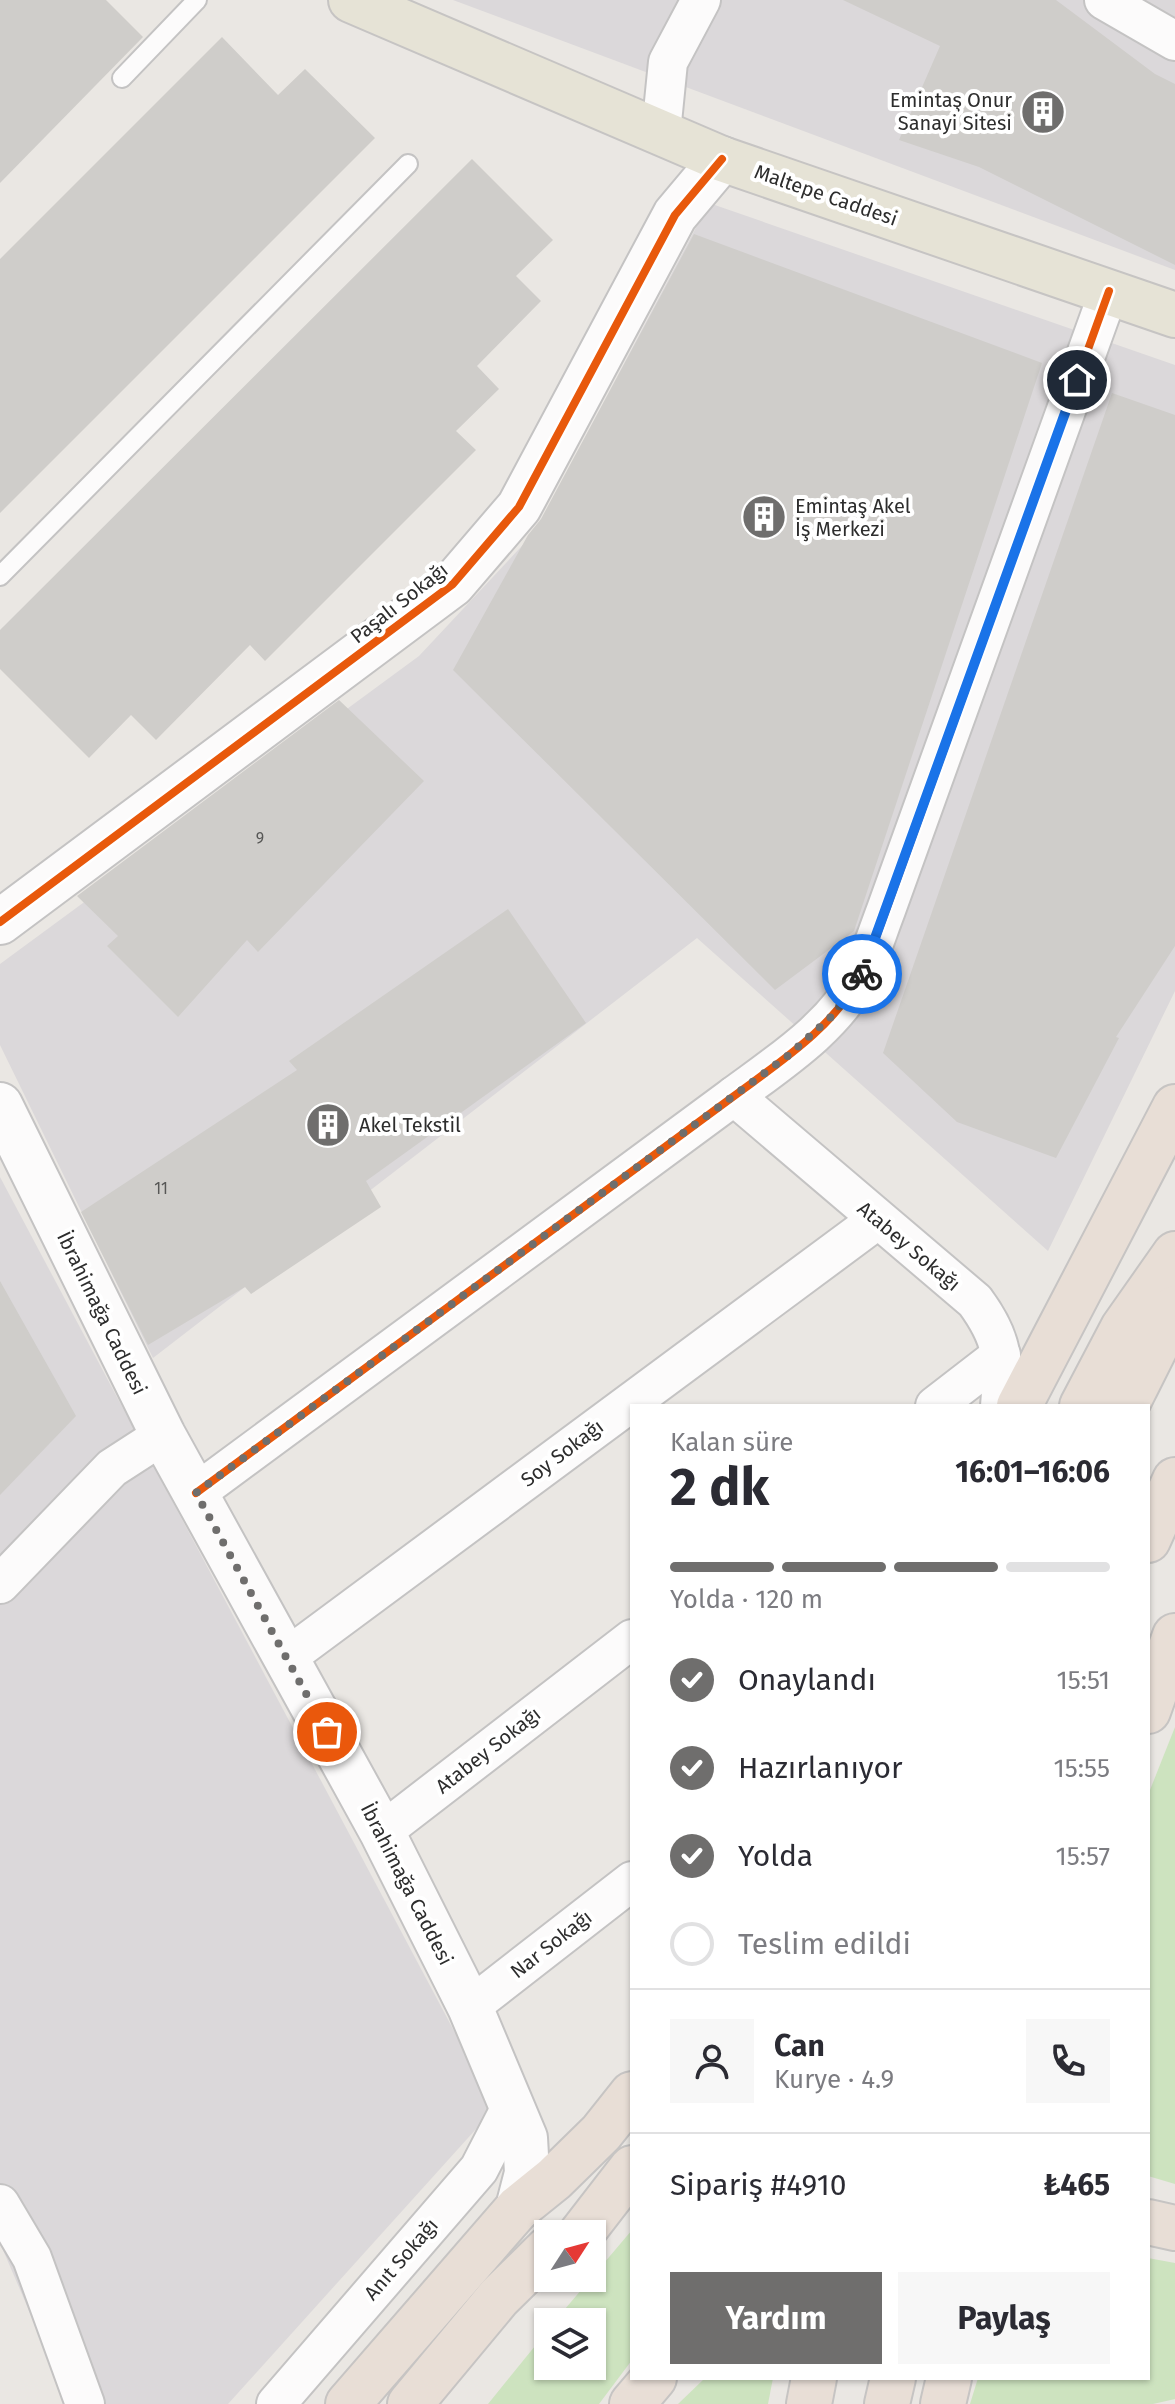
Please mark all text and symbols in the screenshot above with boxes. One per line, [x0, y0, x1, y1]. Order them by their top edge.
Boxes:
place label: Emintaş Onur Sanayi Sitesi [890, 88, 1012, 135]
building icon: Emintaş Onur Sanayi Sitesi [1019, 88, 1067, 136]
street label: Maltepe Caddesi [751, 159, 901, 231]
pin [1043, 346, 1111, 414]
icon: home [1055, 358, 1099, 402]
building icon: Emintaş Akel İş Merkezi [740, 493, 788, 541]
place label: Emintaş Akel İş Merkezi [795, 494, 911, 542]
street label: Paşalı Sokağı [345, 558, 453, 649]
house number: 9 [256, 829, 264, 848]
courier [822, 934, 902, 1014]
icon: bike [840, 952, 884, 996]
building icon: Akel Tekstil [304, 1101, 352, 1149]
place label: Akel Tekstil [359, 1113, 461, 1137]
house number: 11 [154, 1179, 168, 1198]
street label: Atabey Sokağı [853, 1196, 965, 1296]
street label: İbrahimağa Caddesi [52, 1227, 152, 1399]
street label: Soy Sokağı [516, 1414, 608, 1492]
text: Kalan süre [670, 1427, 793, 1458]
text: 16:01–16:06 [955, 1454, 1110, 1490]
text: 2 dk [670, 1456, 769, 1519]
text: Yolda · 120 m [670, 1584, 823, 1615]
icon: check [670, 1658, 714, 1702]
text: Onaylandı [738, 1662, 876, 1698]
text: 15:51 [1056, 1665, 1110, 1696]
pin [293, 1698, 361, 1766]
street label: Atabey Sokağı [431, 1702, 545, 1798]
icon: bag [305, 1710, 349, 1754]
icon: check [670, 1746, 714, 1790]
text: Hazırlanıyor [738, 1750, 903, 1786]
text: 15:55 [1053, 1753, 1110, 1784]
street label: İbrahimağa Caddesi [356, 1799, 458, 1969]
icon: check [670, 1834, 714, 1878]
text: Yolda [738, 1838, 813, 1874]
text: 15:57 [1055, 1841, 1110, 1872]
street label: Nar Sokağı [505, 1905, 597, 1983]
text: Teslim edildi [738, 1926, 911, 1962]
button: person [670, 2019, 754, 2103]
button: phone [1026, 2019, 1110, 2103]
text: Can [774, 2028, 825, 2064]
text: Kurye · 4.9 [774, 2064, 894, 2095]
text: Sipariş #4910 [670, 2167, 846, 2203]
text: ₺465 [1043, 2167, 1110, 2203]
street label: Anıt Sokağı [359, 2213, 443, 2305]
north arrow [534, 2220, 606, 2292]
map controls [534, 2220, 606, 2380]
button: Yardım [670, 2272, 882, 2364]
button: Paylaş [898, 2272, 1110, 2364]
button: layers [534, 2308, 606, 2380]

